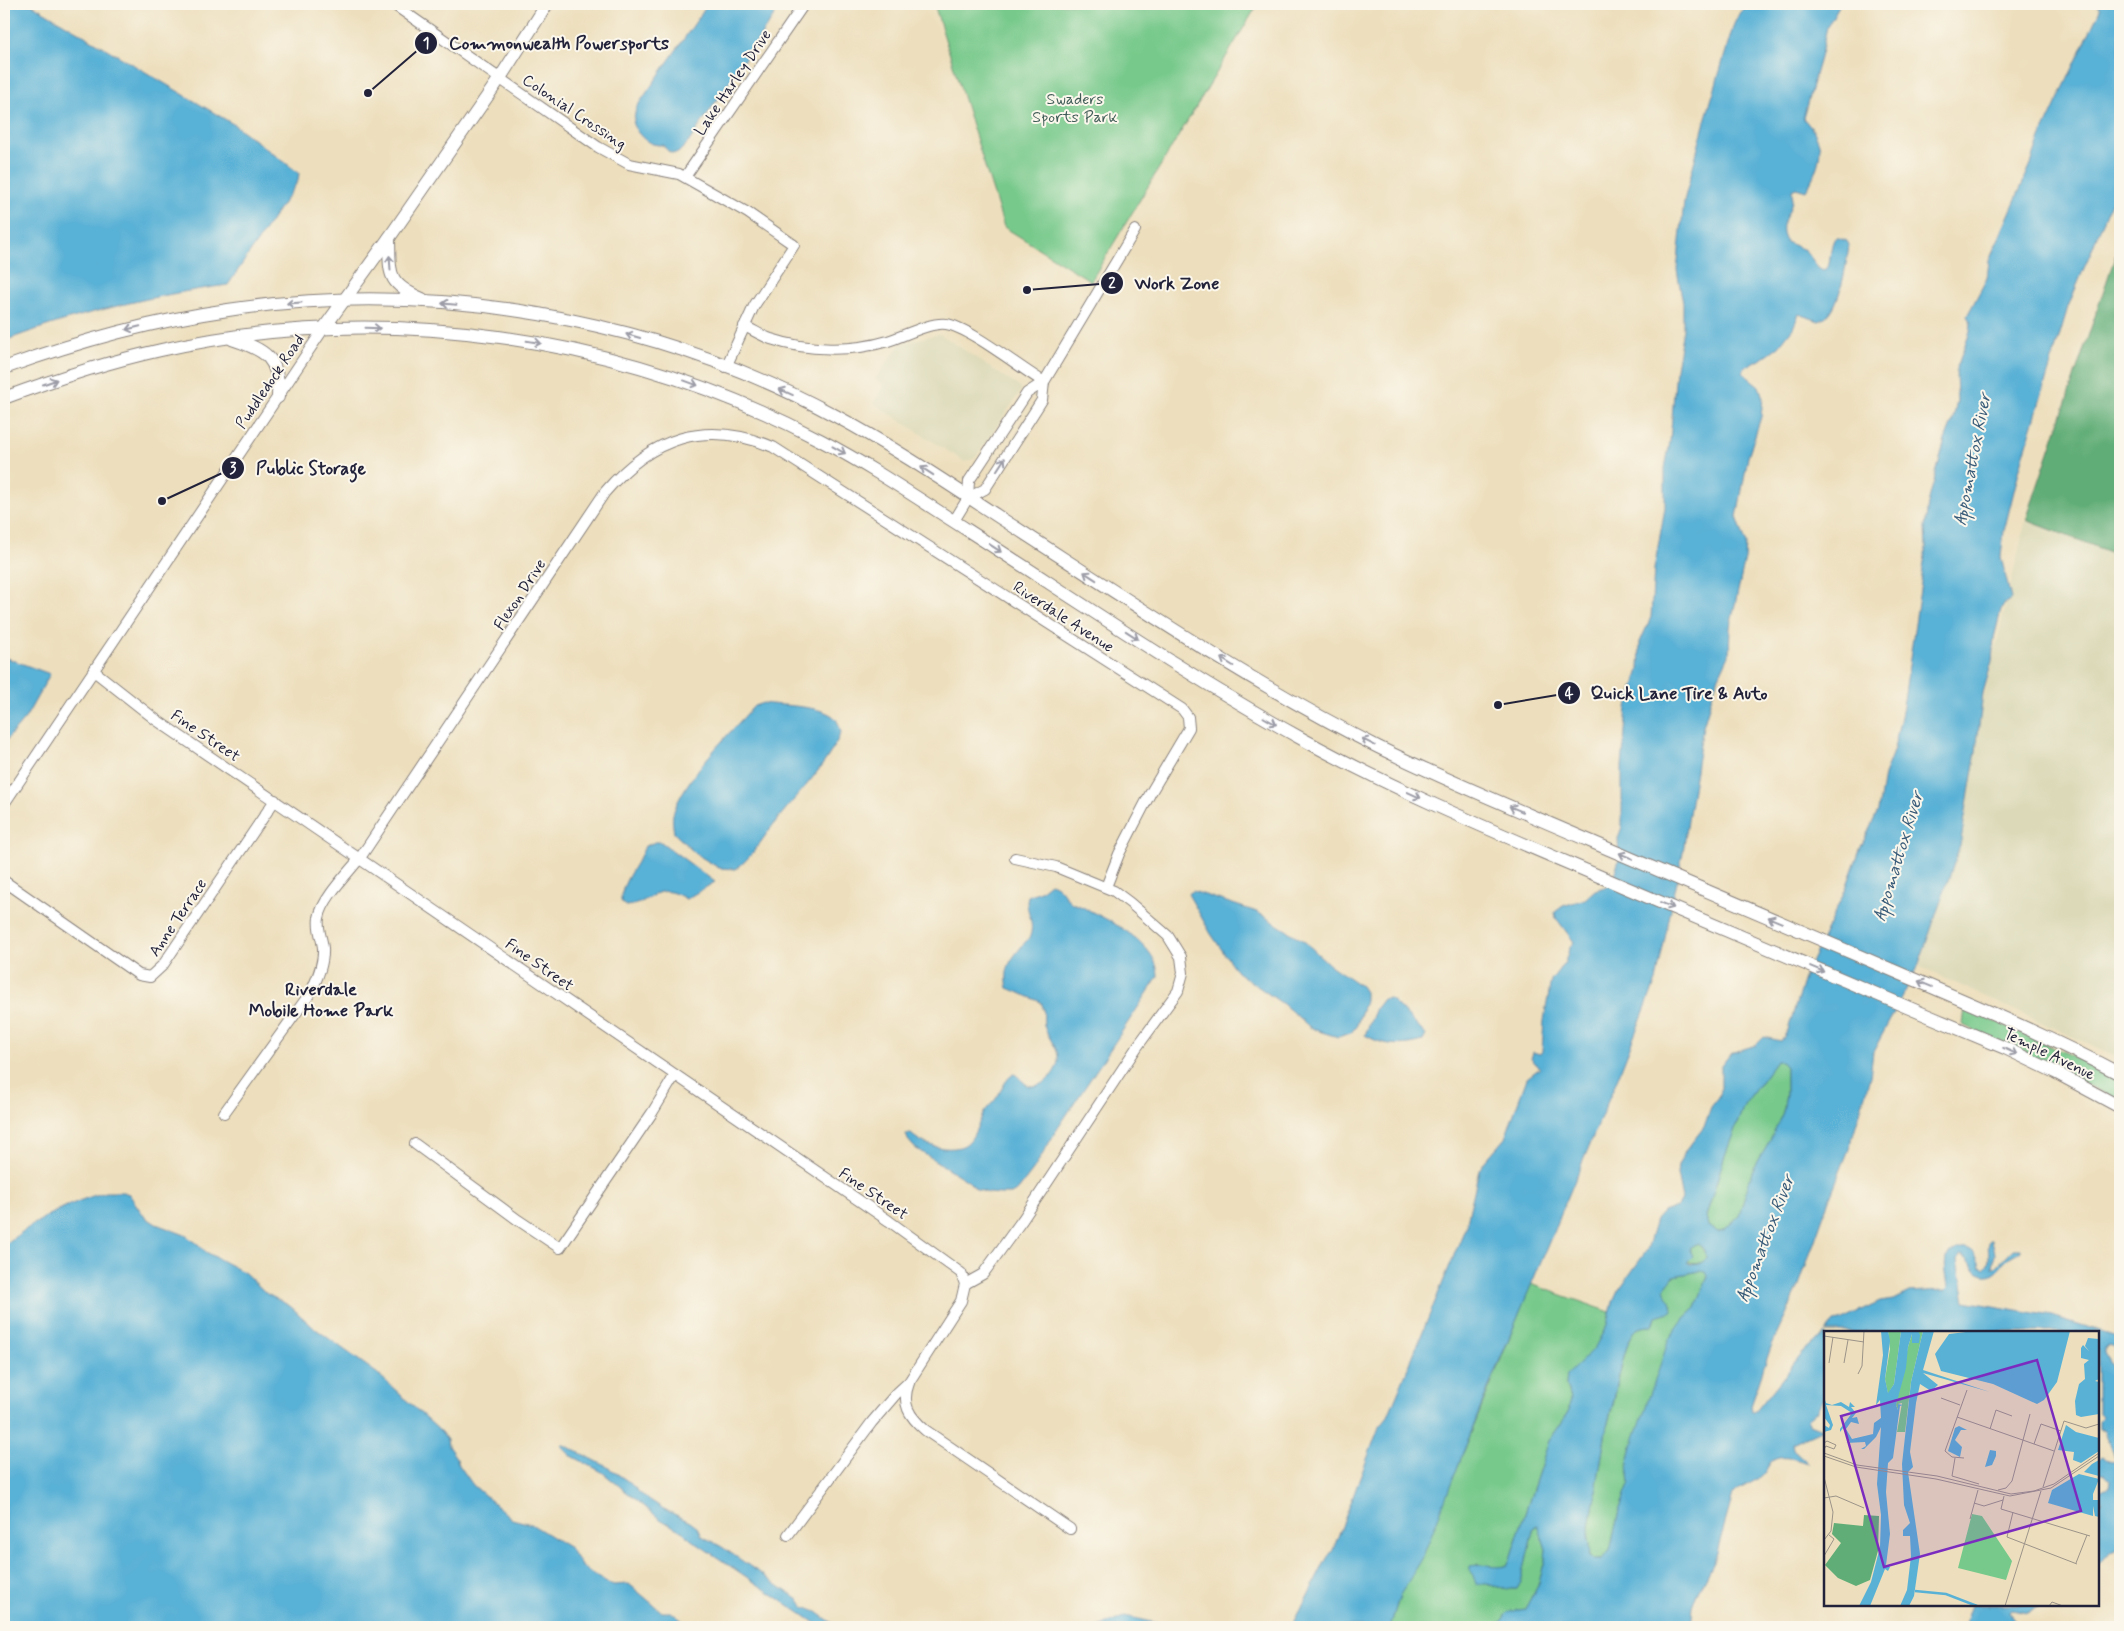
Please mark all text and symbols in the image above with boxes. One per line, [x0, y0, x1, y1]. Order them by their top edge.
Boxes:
callout: Commonwealth Powersports [414, 26, 679, 59]
street label: Lake Harley Drive [690, 26, 777, 140]
text: Commonwealth Powersports [449, 32, 669, 56]
text: 1 [423, 34, 429, 54]
street label: Colonial Crossing [518, 70, 630, 155]
park label: Swaders Sports Park [1032, 89, 1118, 128]
one-way arrow [386, 255, 395, 271]
callout: Work Zone [1100, 266, 1229, 299]
text: Work Zone [1134, 272, 1219, 296]
text: 2 [1108, 274, 1116, 294]
one-way arrow [286, 298, 302, 307]
one-way arrow [441, 299, 457, 308]
one-way arrow [364, 323, 380, 332]
one-way arrow [126, 324, 142, 333]
street label: Puddledock Road [231, 330, 310, 433]
one-way arrow [626, 331, 642, 340]
one-way arrow [526, 338, 542, 348]
one-way arrow [42, 376, 58, 386]
one-way arrow [683, 379, 699, 388]
one-way arrow [779, 386, 794, 396]
water label: Appomattox River [1948, 389, 2000, 527]
one-way arrow [832, 445, 847, 455]
callout: Public Storage [221, 451, 375, 484]
text: Public Storage [256, 457, 367, 483]
one-way arrow [996, 457, 1006, 471]
text: 3 [230, 459, 237, 479]
one-way arrow [921, 466, 935, 476]
one-way arrow [987, 543, 1001, 553]
street label: Flexon Drive [489, 555, 551, 635]
one-way arrow [1083, 570, 1097, 580]
street label: Riverdale Avenue [1009, 577, 1118, 658]
one-way arrow [1124, 630, 1138, 640]
one-way arrow [1220, 657, 1234, 668]
callout: Quick Lane Tire & Auto [1557, 676, 1776, 709]
text: Quick Lane Tire & Auto [1591, 682, 1768, 706]
text: 4 [1565, 684, 1574, 704]
street label: Fine Street [166, 705, 244, 767]
one-way arrow [1262, 716, 1276, 726]
one-way arrow [1361, 737, 1376, 747]
water label: Appomattox River [1868, 787, 1933, 924]
one-way arrow [1406, 791, 1421, 800]
one-way arrow [1509, 804, 1524, 814]
one-way arrow [1619, 850, 1634, 860]
street label: Anne Terrace [144, 875, 212, 961]
one-way arrow [1659, 901, 1674, 910]
one-way arrow [1768, 914, 1783, 924]
street label: Fine Street [501, 934, 578, 997]
one-way arrow [1809, 965, 1824, 974]
district label: Riverdale Mobile Home Park [249, 978, 394, 1023]
one-way arrow [1917, 978, 1932, 987]
street label: Temple Avenue [2000, 1023, 2099, 1086]
one-way arrow [2002, 1046, 2017, 1056]
street label: Fine Street [834, 1163, 912, 1225]
water label: Appomattox River [1731, 1169, 1804, 1306]
inset map [1824, 1331, 2099, 1606]

